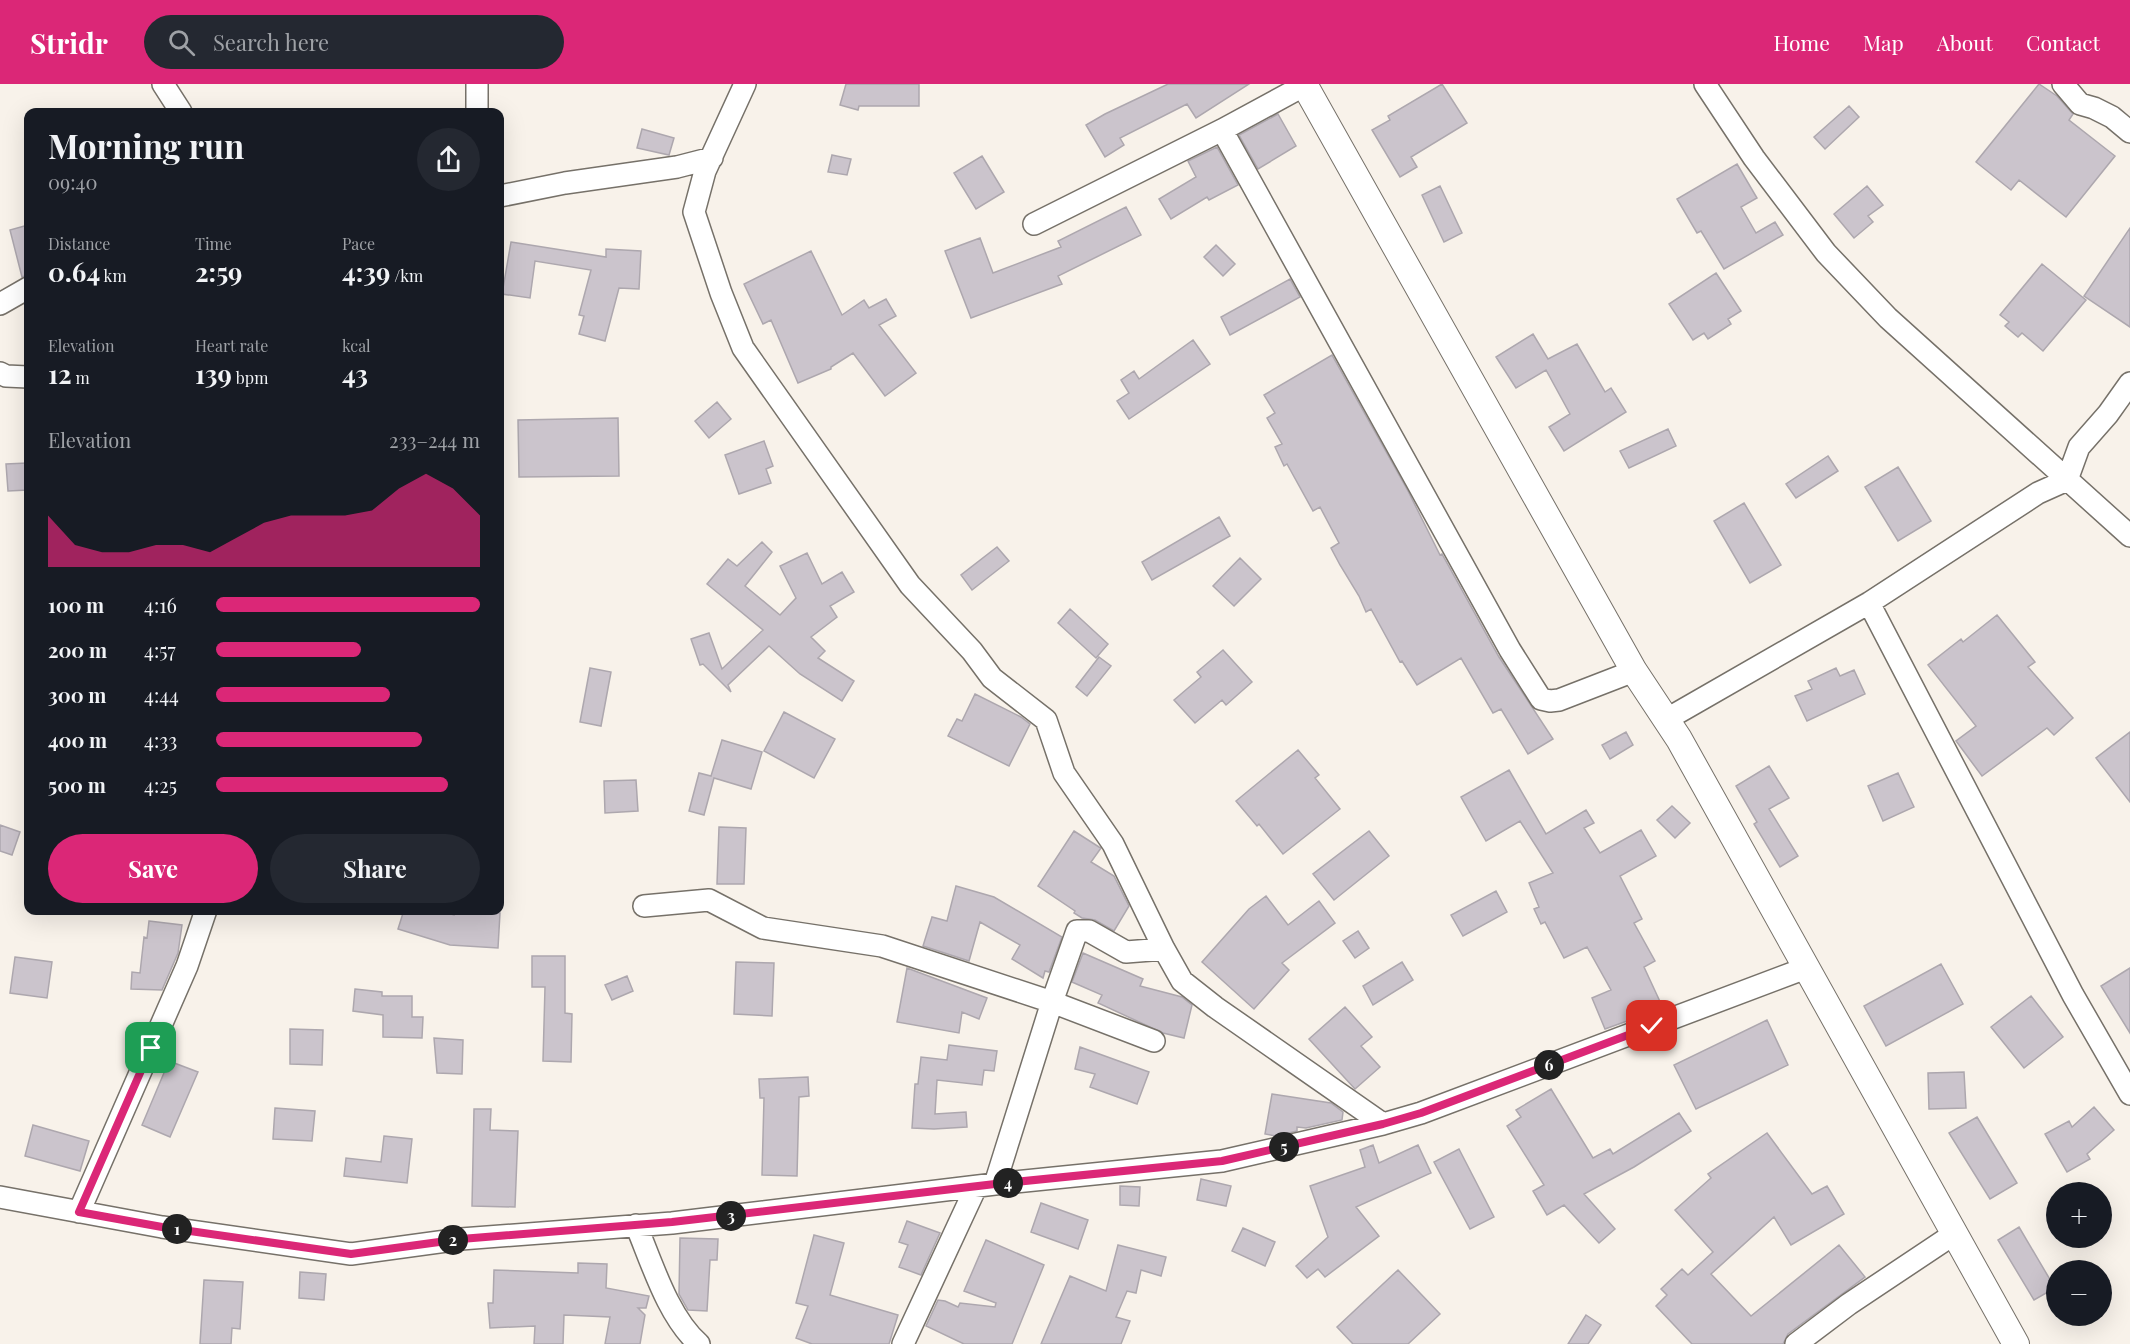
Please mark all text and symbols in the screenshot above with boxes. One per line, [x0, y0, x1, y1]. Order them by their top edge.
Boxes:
search box [144, 15, 564, 69]
text: Stridr [30, 24, 108, 61]
icon: search [165, 26, 198, 59]
text: Search here [213, 27, 329, 57]
text: Home [1774, 28, 1830, 56]
text: Map [1863, 28, 1904, 56]
text: About [1937, 28, 1993, 56]
text: Contact [2026, 28, 2100, 56]
text: Morning run [48, 123, 244, 167]
button: share [417, 128, 480, 191]
text: 09:40 [48, 168, 97, 195]
text: Distance [48, 233, 110, 254]
text: Time [195, 233, 232, 254]
text: Pace [342, 233, 375, 254]
text: 0.64 [48, 254, 100, 289]
text: 2:59 [195, 254, 242, 289]
text: 4:39 [342, 254, 390, 289]
text: km [100, 265, 127, 286]
text: /km [390, 265, 423, 286]
text: Elevation [48, 335, 115, 356]
text: Heart rate [195, 335, 268, 356]
text: kcal [342, 335, 371, 356]
text: 12 [48, 356, 72, 391]
text: 139 [195, 356, 232, 391]
text: 43 [342, 356, 368, 391]
text: m [72, 367, 90, 388]
text: bpm [232, 367, 268, 388]
text: Elevation [48, 426, 131, 453]
text: 233–244 m [389, 426, 480, 453]
text: 100 m [48, 591, 104, 618]
text: 4:16 [144, 591, 177, 618]
text: 200 m [48, 636, 107, 663]
text: 4:57 [144, 636, 176, 663]
text: 300 m [48, 681, 106, 708]
text: 4:44 [144, 681, 179, 708]
text: 400 m [48, 726, 107, 753]
text: 4:33 [144, 726, 177, 753]
text: 500 m [48, 771, 106, 798]
text: 4:25 [144, 771, 177, 798]
button: Save [48, 834, 258, 903]
button: Share [270, 834, 480, 903]
pin [1626, 1000, 1677, 1051]
icon: check [1635, 1009, 1668, 1042]
pin [125, 1022, 176, 1073]
icon: arrive [134, 1031, 167, 1064]
pin: 6 [1534, 1050, 1564, 1080]
text: 6 [1545, 1054, 1553, 1075]
pin: 5 [1269, 1132, 1299, 1162]
text: 5 [1280, 1136, 1288, 1157]
pin: 4 [993, 1168, 1023, 1198]
text: 4 [1004, 1172, 1012, 1193]
map controls [2046, 1182, 2112, 1326]
button: + [2046, 1182, 2112, 1248]
pin: 3 [716, 1201, 746, 1231]
text: 3 [727, 1205, 735, 1226]
pin: 1 [162, 1214, 192, 1244]
text: 1 [174, 1218, 180, 1239]
pin: 2 [438, 1225, 468, 1255]
text: 2 [449, 1229, 457, 1250]
button: − [2046, 1260, 2112, 1326]

